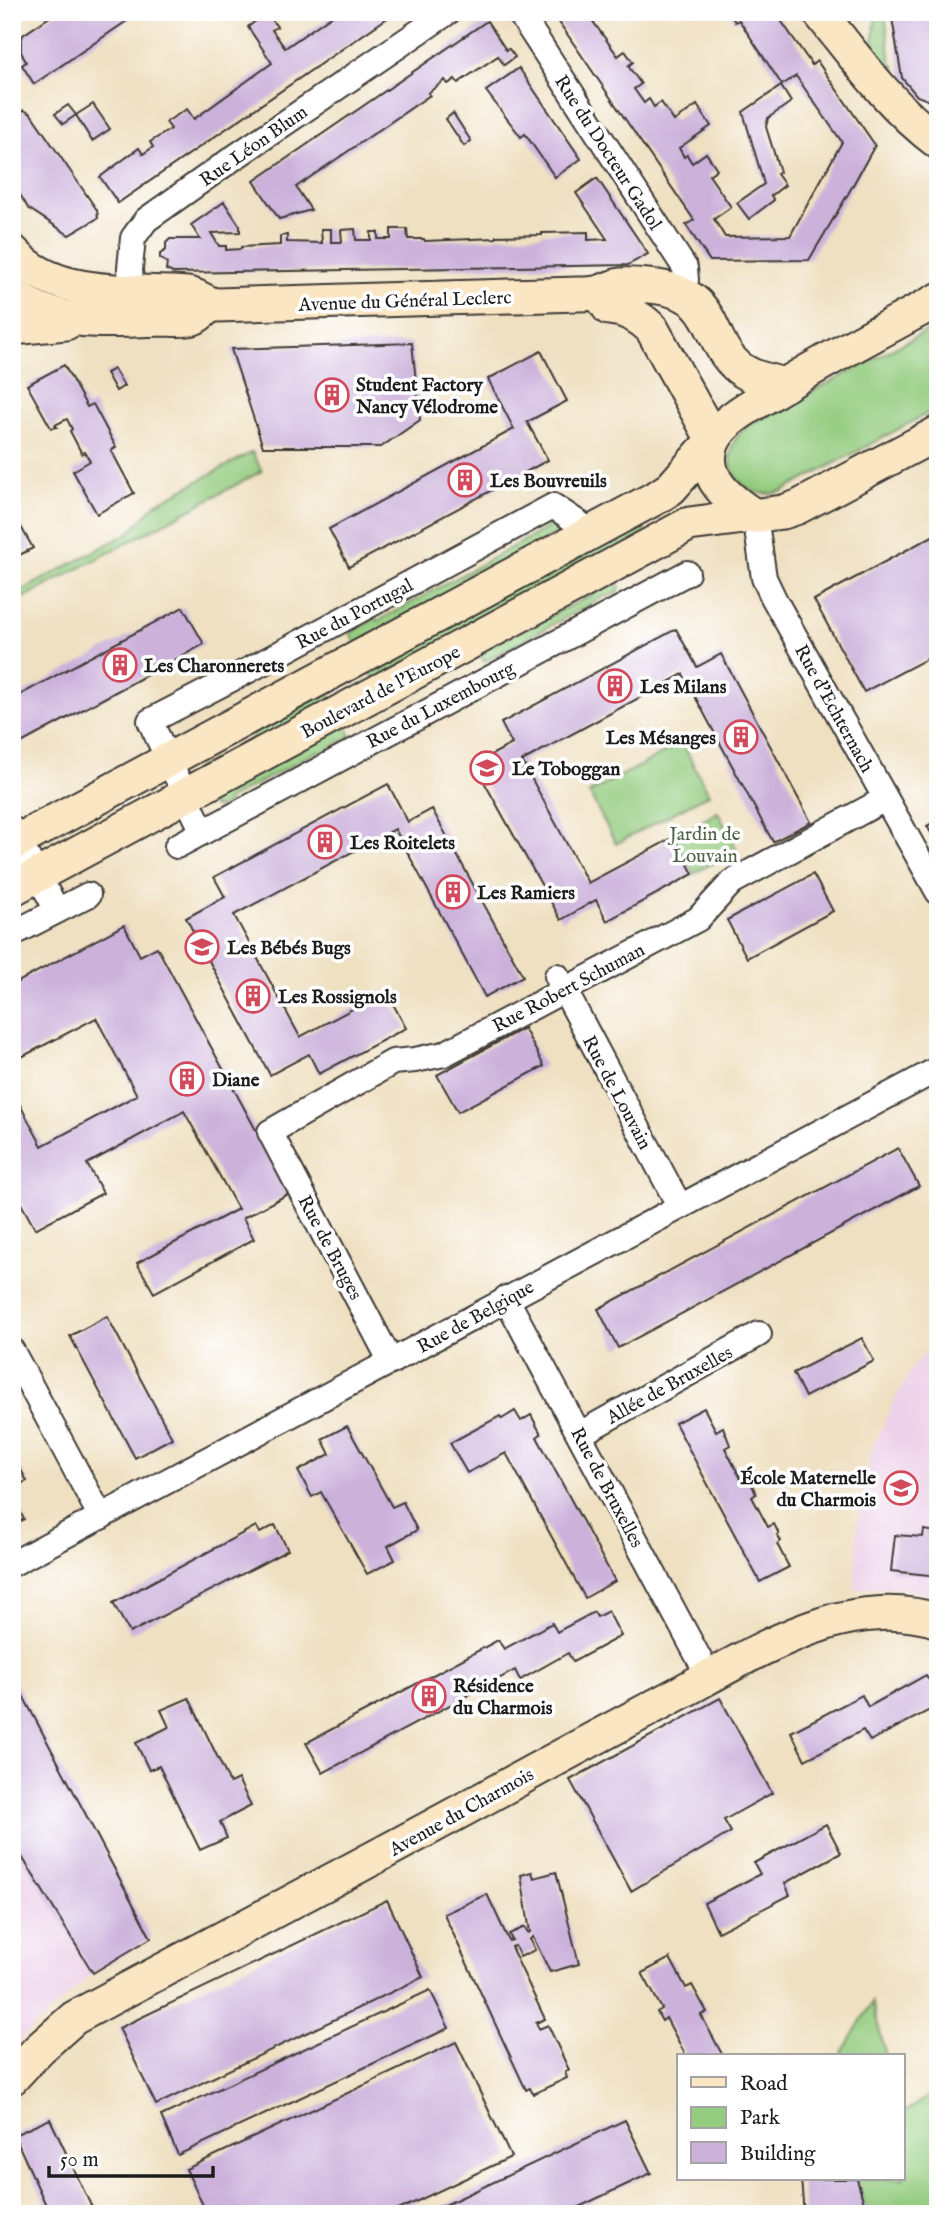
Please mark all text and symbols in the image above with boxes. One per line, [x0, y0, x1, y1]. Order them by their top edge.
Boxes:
street label: Rue du Docteur Gadol [548, 71, 667, 236]
street label: Rue Léon Blum [196, 100, 313, 193]
street label: Avenue du Général Leclerc [297, 286, 512, 318]
place label: Student Factory Nancy Vélodrome [355, 374, 498, 420]
building icon: Student Factory Nancy Vélodrome [313, 376, 351, 414]
building icon: Les Bouvreuils [446, 461, 484, 499]
place label: Les Bouvreuils [490, 470, 607, 494]
street label: Rue du Portugal [292, 573, 418, 656]
street label: Boulevard de l'Europe [297, 641, 465, 745]
street label: Rue d'Echternach [788, 641, 878, 777]
building icon: Les Charonnerets [101, 646, 139, 684]
place label: Les Charonnerets [144, 655, 284, 679]
street label: Rue du Luxembourg [363, 656, 520, 755]
building icon: Les Milans [596, 667, 634, 705]
place label: Les Milans [640, 676, 727, 700]
building icon: Les Mésanges [722, 718, 760, 756]
place label: Les Mésanges [606, 727, 716, 751]
school or university icon: Le Toboggan [468, 749, 506, 787]
place label: Le Toboggan [512, 758, 620, 782]
building icon: Les Roitelets [306, 823, 344, 861]
park label: Jardin de Louvain [668, 823, 741, 869]
place label: Les Roitelets [350, 832, 455, 856]
building icon: Les Ramiers [434, 873, 472, 911]
place label: Les Ramiers [477, 882, 575, 906]
school or university icon: Les Bébés Bugs [183, 928, 221, 966]
place label: Les Bébés Bugs [227, 937, 351, 961]
street label: Rue Robert Schuman [489, 939, 649, 1039]
building icon: Les Rossignols [234, 977, 272, 1015]
place label: Les Rossignols [278, 986, 397, 1010]
street label: Rue de Louvain [576, 1032, 656, 1154]
building icon: Diane [168, 1060, 206, 1098]
place label: Diane [212, 1069, 260, 1093]
street label: Rue de Bruges [292, 1191, 367, 1304]
street label: Rue de Belgique [413, 1276, 539, 1360]
street label: Allée de Bruxelles [602, 1341, 737, 1431]
street label: Rue de Bruxelles [564, 1424, 648, 1552]
place label: École Maternelle du Charmois [740, 1466, 876, 1513]
school or university icon: École Maternelle du Charmois [882, 1469, 920, 1507]
place label: Résidence du Charmois [453, 1675, 553, 1721]
building icon: Résidence du Charmois [410, 1677, 448, 1715]
street label: Avenue du Charmois [385, 1763, 539, 1863]
legend [677, 2054, 904, 2180]
text: Road [740, 2071, 788, 2098]
text: Park [740, 2105, 781, 2132]
scale bar [49, 2135, 214, 2179]
text: Building [740, 2141, 816, 2168]
text: 50 m [60, 2147, 99, 2174]

